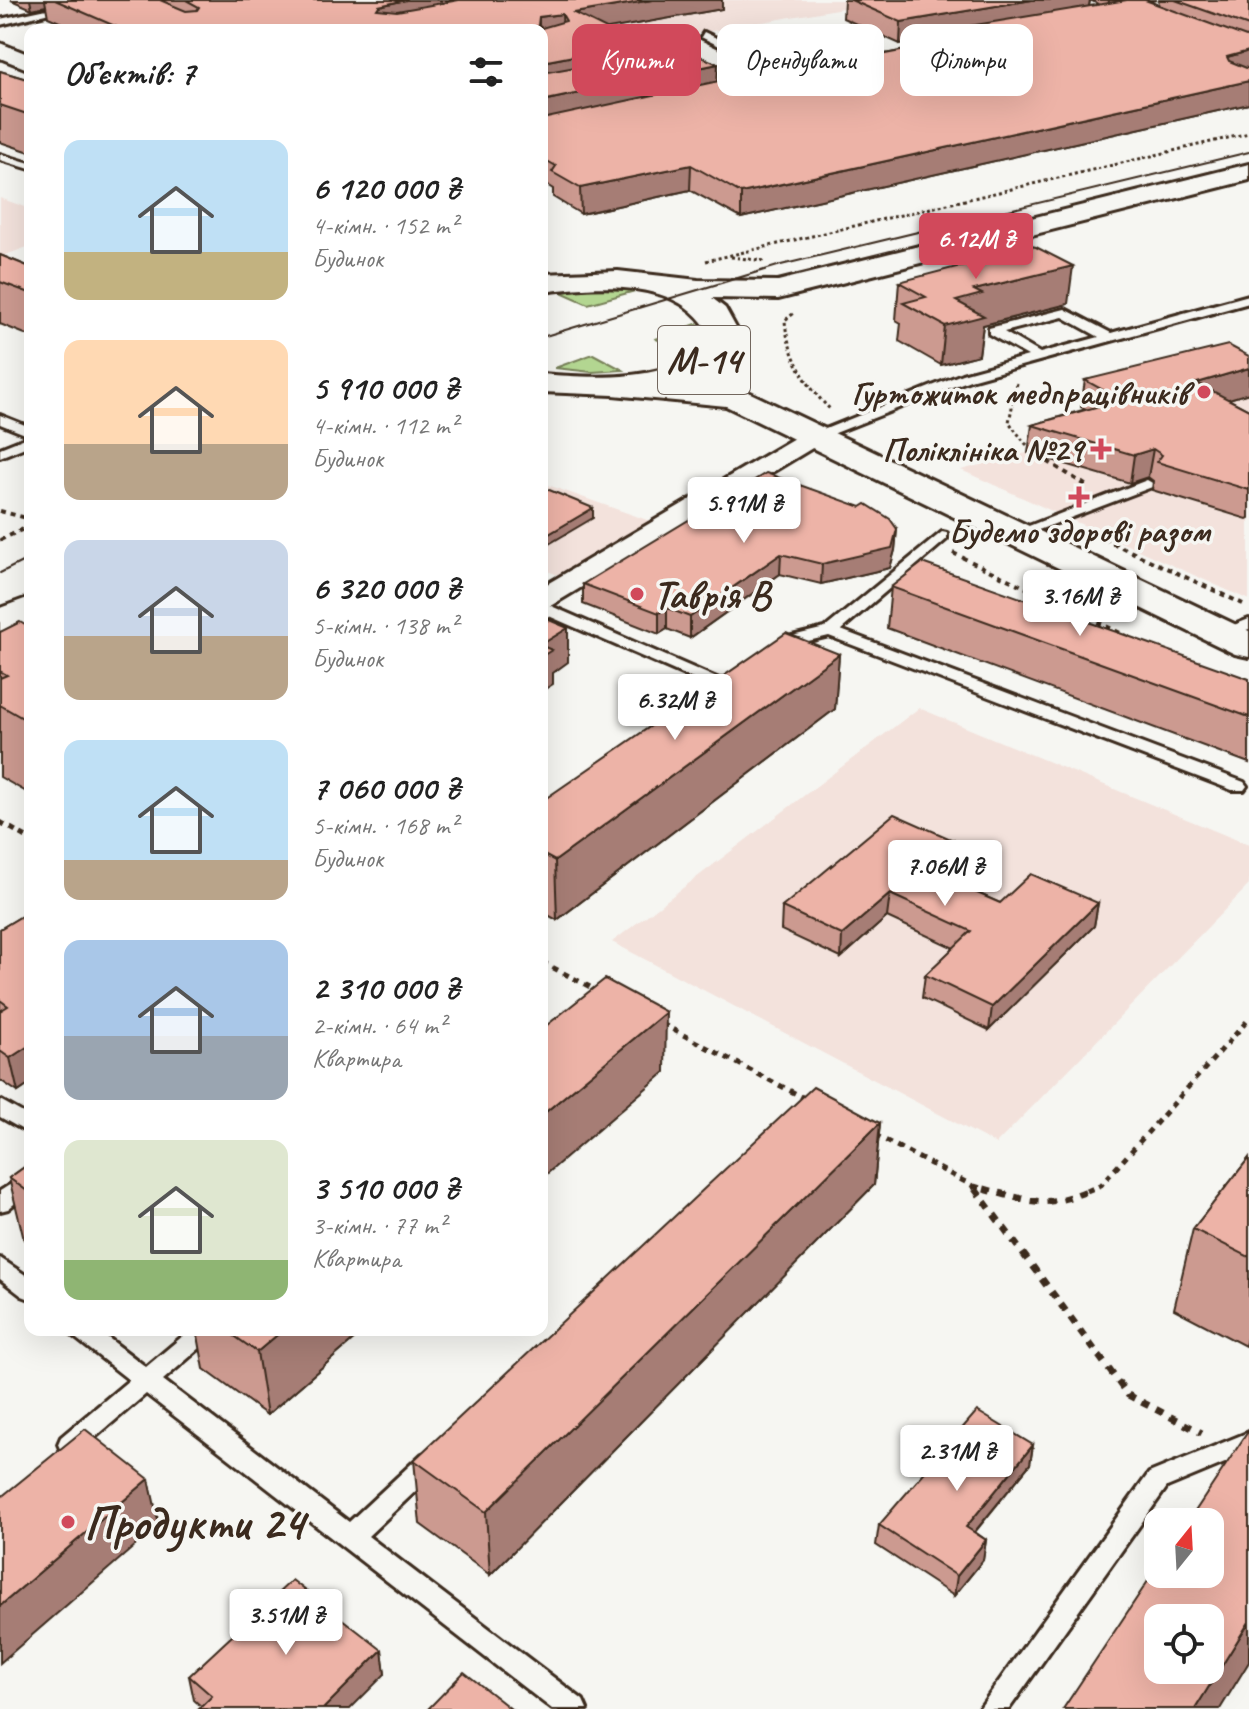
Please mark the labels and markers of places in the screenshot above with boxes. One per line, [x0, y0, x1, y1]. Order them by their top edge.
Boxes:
pin: 6.12M ₴ [902, 213, 1050, 281]
place label: Гуртожиток медпрацівників [851, 371, 1196, 414]
marker: Гуртожиток медпрацівників [1195, 383, 1213, 401]
place label: Поліклініка №29 [883, 428, 1087, 471]
marker: Поліклініка №29 [1090, 438, 1112, 460]
pin: 5.91M ₴ [670, 477, 818, 545]
marker: Будемо здорові разом [1070, 488, 1088, 506]
place label: Будемо здорові разом [948, 509, 1211, 553]
place label: Таврія В [653, 570, 773, 620]
pin: 3.16M ₴ [1006, 570, 1154, 638]
marker: Таврія В [628, 585, 646, 603]
pin: 6.32M ₴ [601, 674, 749, 742]
pin: 7.06M ₴ [871, 840, 1019, 908]
pin: 2.31M ₴ [883, 1425, 1031, 1493]
place label: Продукти 24 [84, 1493, 310, 1553]
marker: Продукти 24 [59, 1513, 77, 1531]
pin: 3.51M ₴ [212, 1589, 360, 1657]

